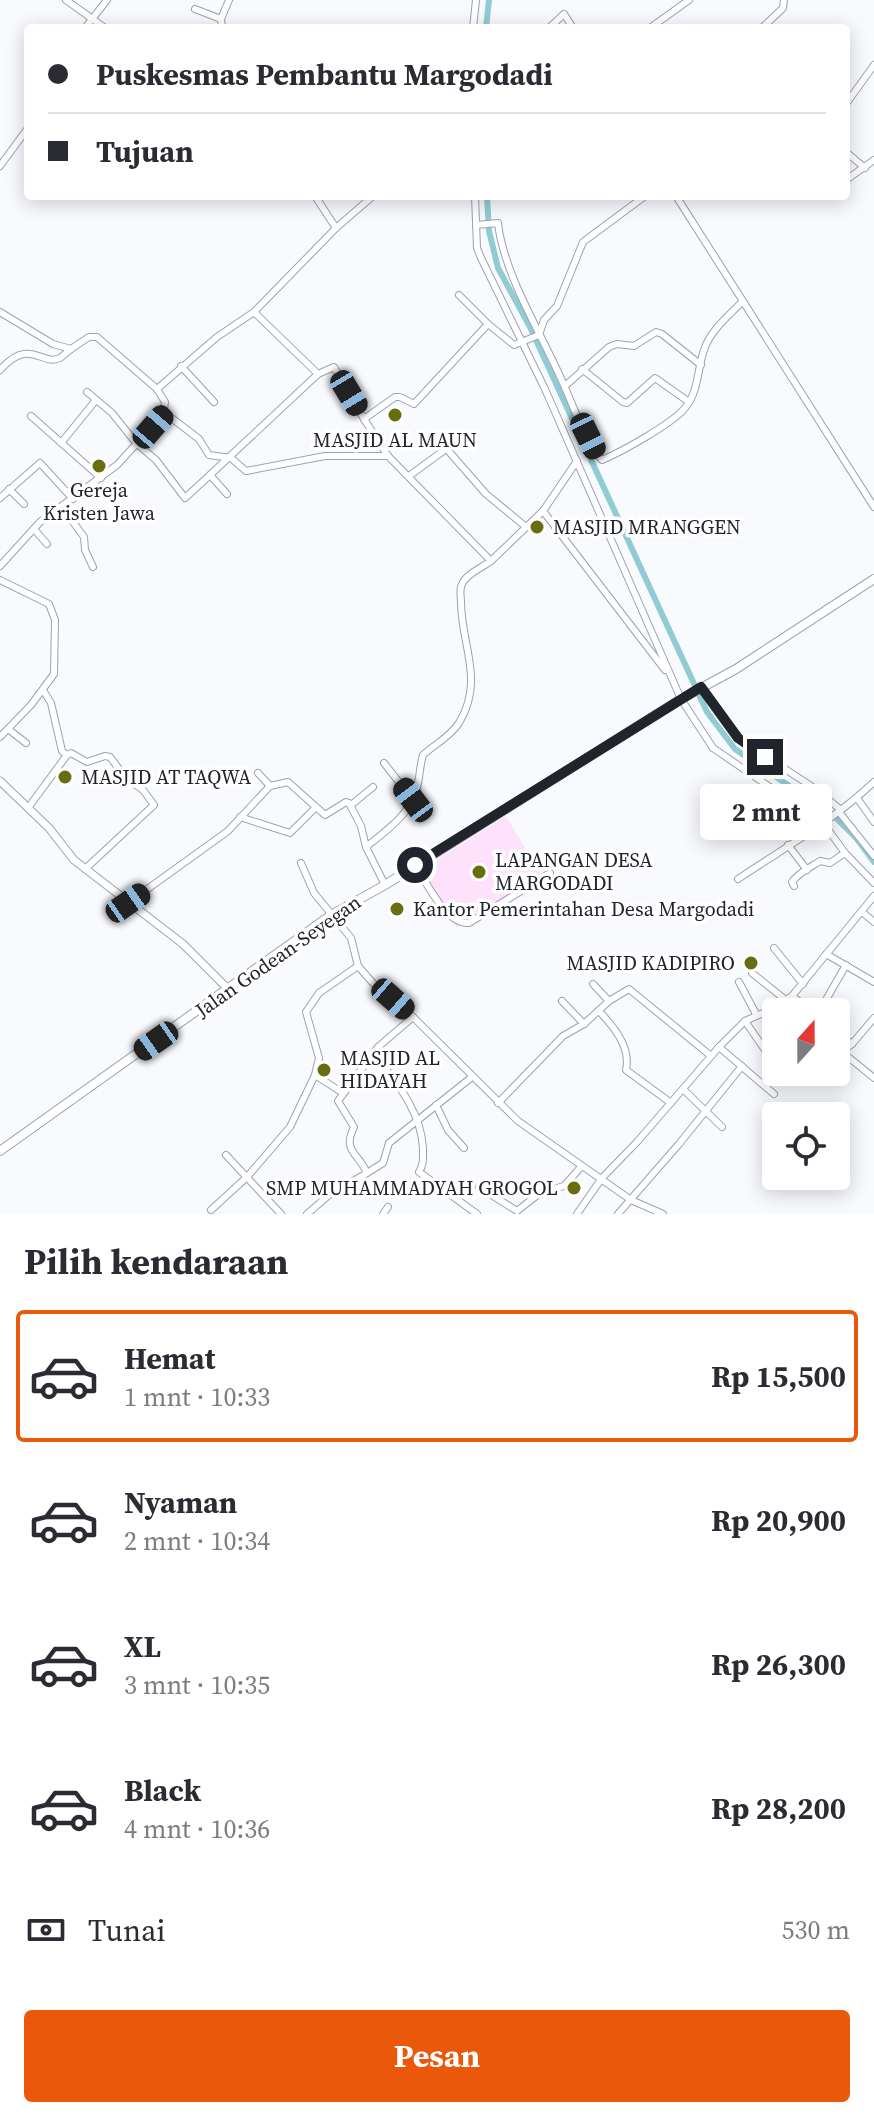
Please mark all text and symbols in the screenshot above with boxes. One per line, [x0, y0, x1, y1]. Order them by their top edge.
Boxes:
text: Puskesmas Pembantu Margodadi [96, 54, 553, 95]
text: Tujuan [96, 131, 194, 172]
car [326, 366, 372, 420]
car [128, 401, 178, 453]
marker: MASJID AL MAUN [386, 406, 404, 424]
car [567, 409, 609, 463]
place label: MASJID AL MAUN [313, 426, 477, 454]
marker: Gereja Kristen Jawa [90, 457, 108, 475]
place label: Gereja Kristen Jawa [43, 476, 156, 527]
place label: MASJID MRANGGEN [553, 513, 741, 541]
marker: MASJID MRANGGEN [528, 518, 546, 536]
route end [747, 739, 783, 775]
place label: MASJID AT TAQWA [81, 763, 252, 791]
marker: MASJID AT TAQWA [56, 768, 74, 786]
car [389, 774, 437, 826]
callout: 2 mnt [699, 785, 831, 841]
text: 2 mnt [732, 794, 800, 830]
place label: LAPANGAN DESA MARGODADI [495, 846, 653, 897]
route start [397, 847, 433, 883]
marker: LAPANGAN DESA MARGODADI [470, 863, 488, 881]
car [101, 879, 155, 927]
street label: Jalan Godean-Seyegan [189, 888, 367, 1024]
place label: Kantor Pemerintahan Desa Margodadi [413, 895, 754, 923]
marker: Kantor Pemerintahan Desa Margodadi [388, 900, 406, 918]
place label: MASJID KADIPIRO [566, 949, 735, 977]
marker: MASJID KADIPIRO [742, 954, 760, 972]
car [367, 974, 419, 1024]
north arrow [762, 998, 850, 1086]
map controls [762, 998, 850, 1190]
car [129, 1017, 183, 1065]
place label: MASJID AL HIDAYAH [340, 1044, 440, 1095]
marker: MASJID AL HIDAYAH [315, 1061, 333, 1079]
button: locate [762, 1102, 850, 1190]
place label: SMP MUHAMMADYAH GROGOL [266, 1174, 558, 1202]
marker: SMP MUHAMMADYAH GROGOL [565, 1179, 583, 1197]
text: Pilih kendaraan [24, 1237, 288, 1286]
text: Hemat [124, 1338, 215, 1379]
icon: car [28, 1340, 100, 1412]
text: Rp 15,500 [711, 1356, 846, 1397]
text: 1 mnt · 10:33 [124, 1379, 270, 1415]
text: Nyaman [124, 1482, 237, 1523]
icon: car [28, 1484, 100, 1556]
text: Rp 20,900 [711, 1500, 846, 1541]
text: 2 mnt · 10:34 [124, 1523, 270, 1559]
text: XL [124, 1626, 161, 1667]
icon: car [28, 1628, 100, 1700]
text: Rp 26,300 [711, 1644, 846, 1685]
text: 3 mnt · 10:35 [124, 1667, 270, 1703]
text: Black [124, 1770, 201, 1811]
icon: car [28, 1772, 100, 1844]
text: Rp 28,200 [711, 1788, 846, 1829]
text: 4 mnt · 10:36 [124, 1811, 270, 1847]
icon: cash [24, 1908, 68, 1952]
text: Tunai [88, 1910, 165, 1951]
text: 530 m [782, 1912, 850, 1948]
button: Pesan [24, 2010, 850, 2102]

